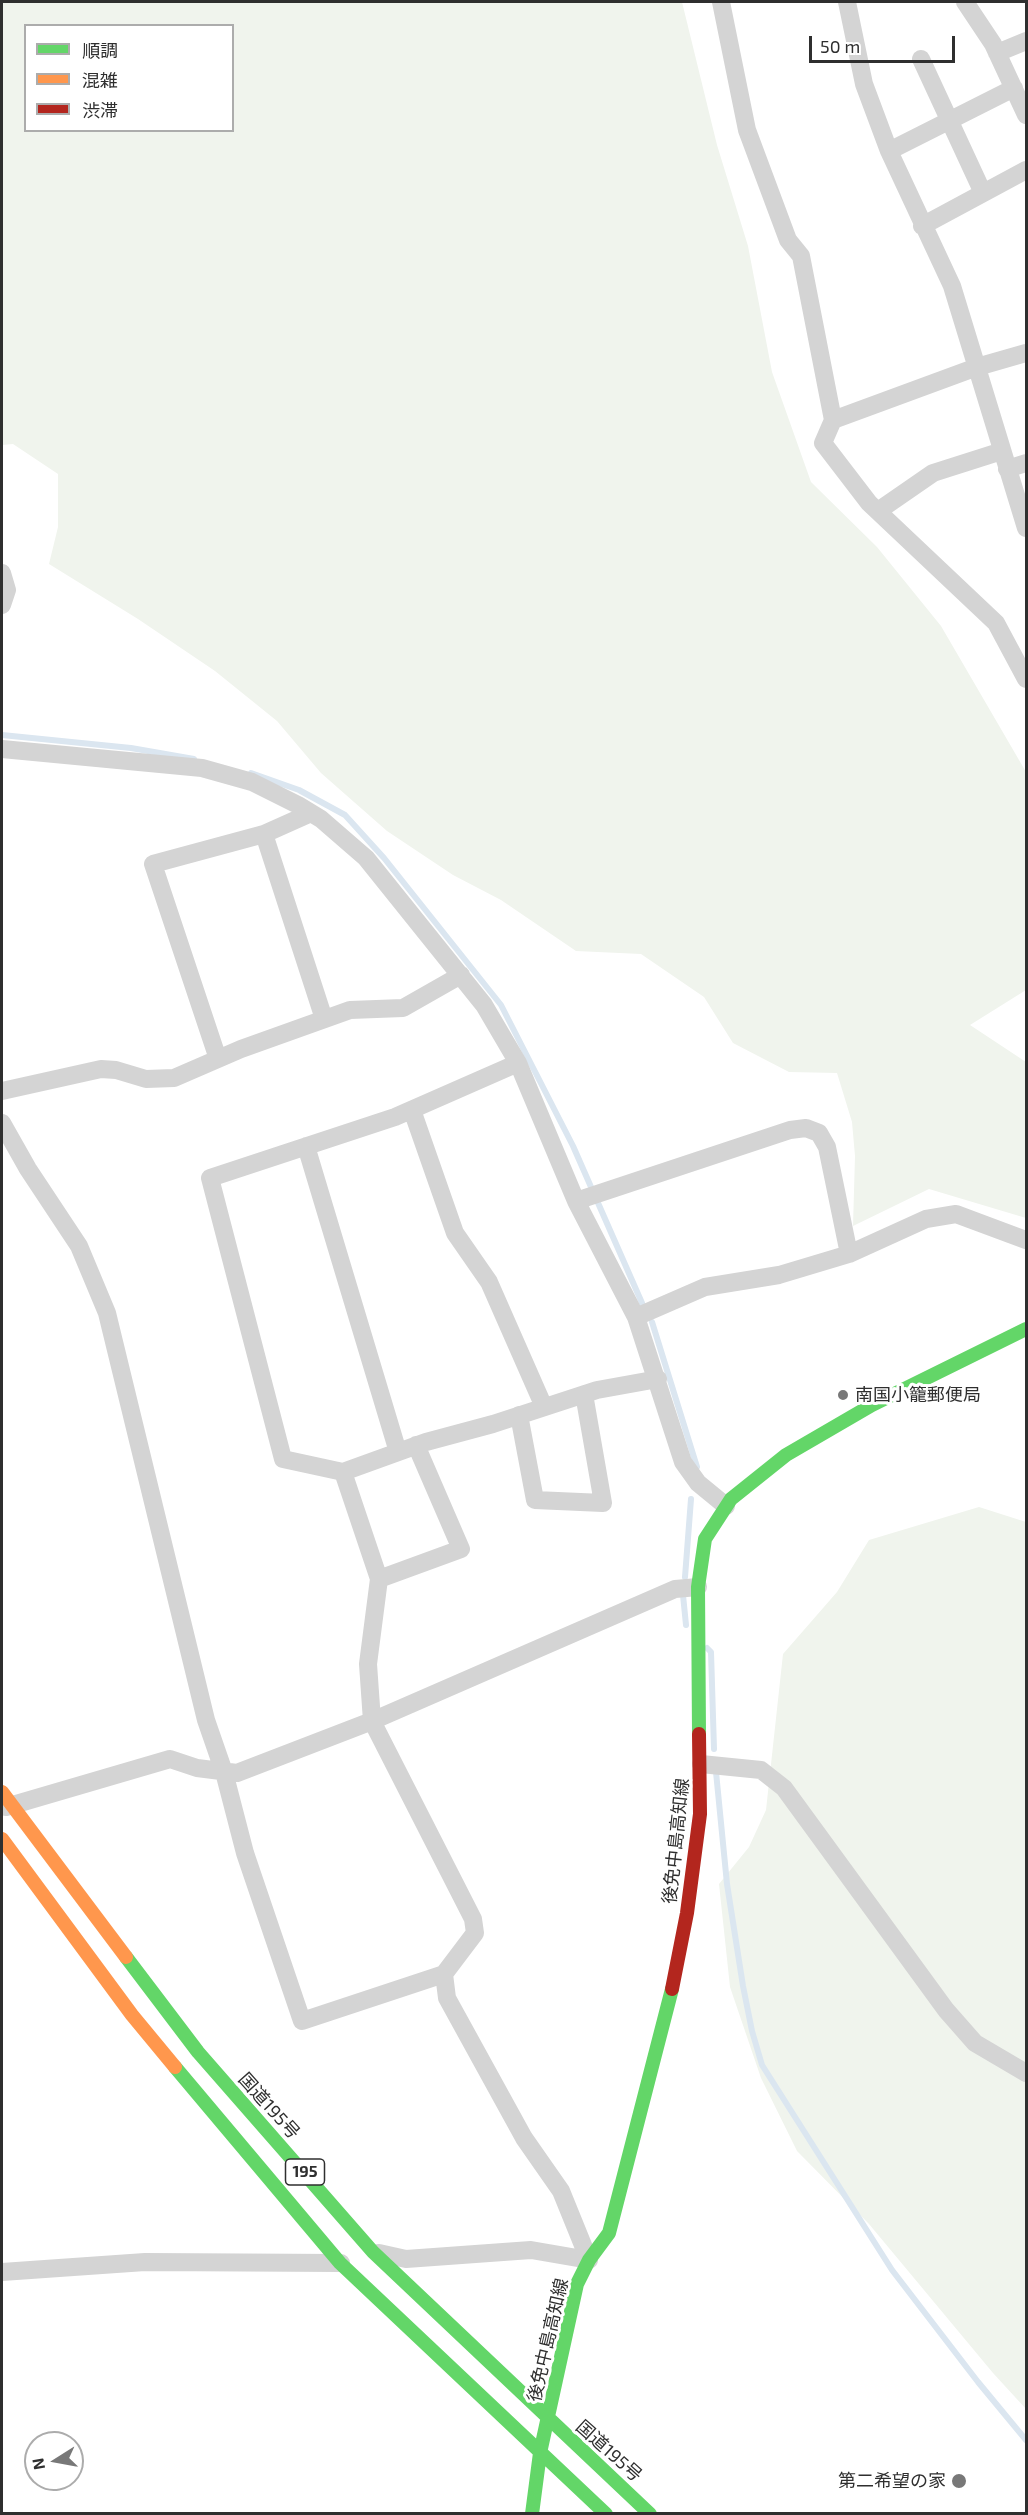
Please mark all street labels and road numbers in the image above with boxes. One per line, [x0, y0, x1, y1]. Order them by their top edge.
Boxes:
street label: 後免中島高知線 [659, 1777, 693, 1905]
street label: 国道195号 [234, 2069, 304, 2143]
road number: 195 [286, 2159, 324, 2185]
street label: 後免中島高知線 [523, 2276, 573, 2404]
street label: 国道195号 [572, 2416, 646, 2486]

